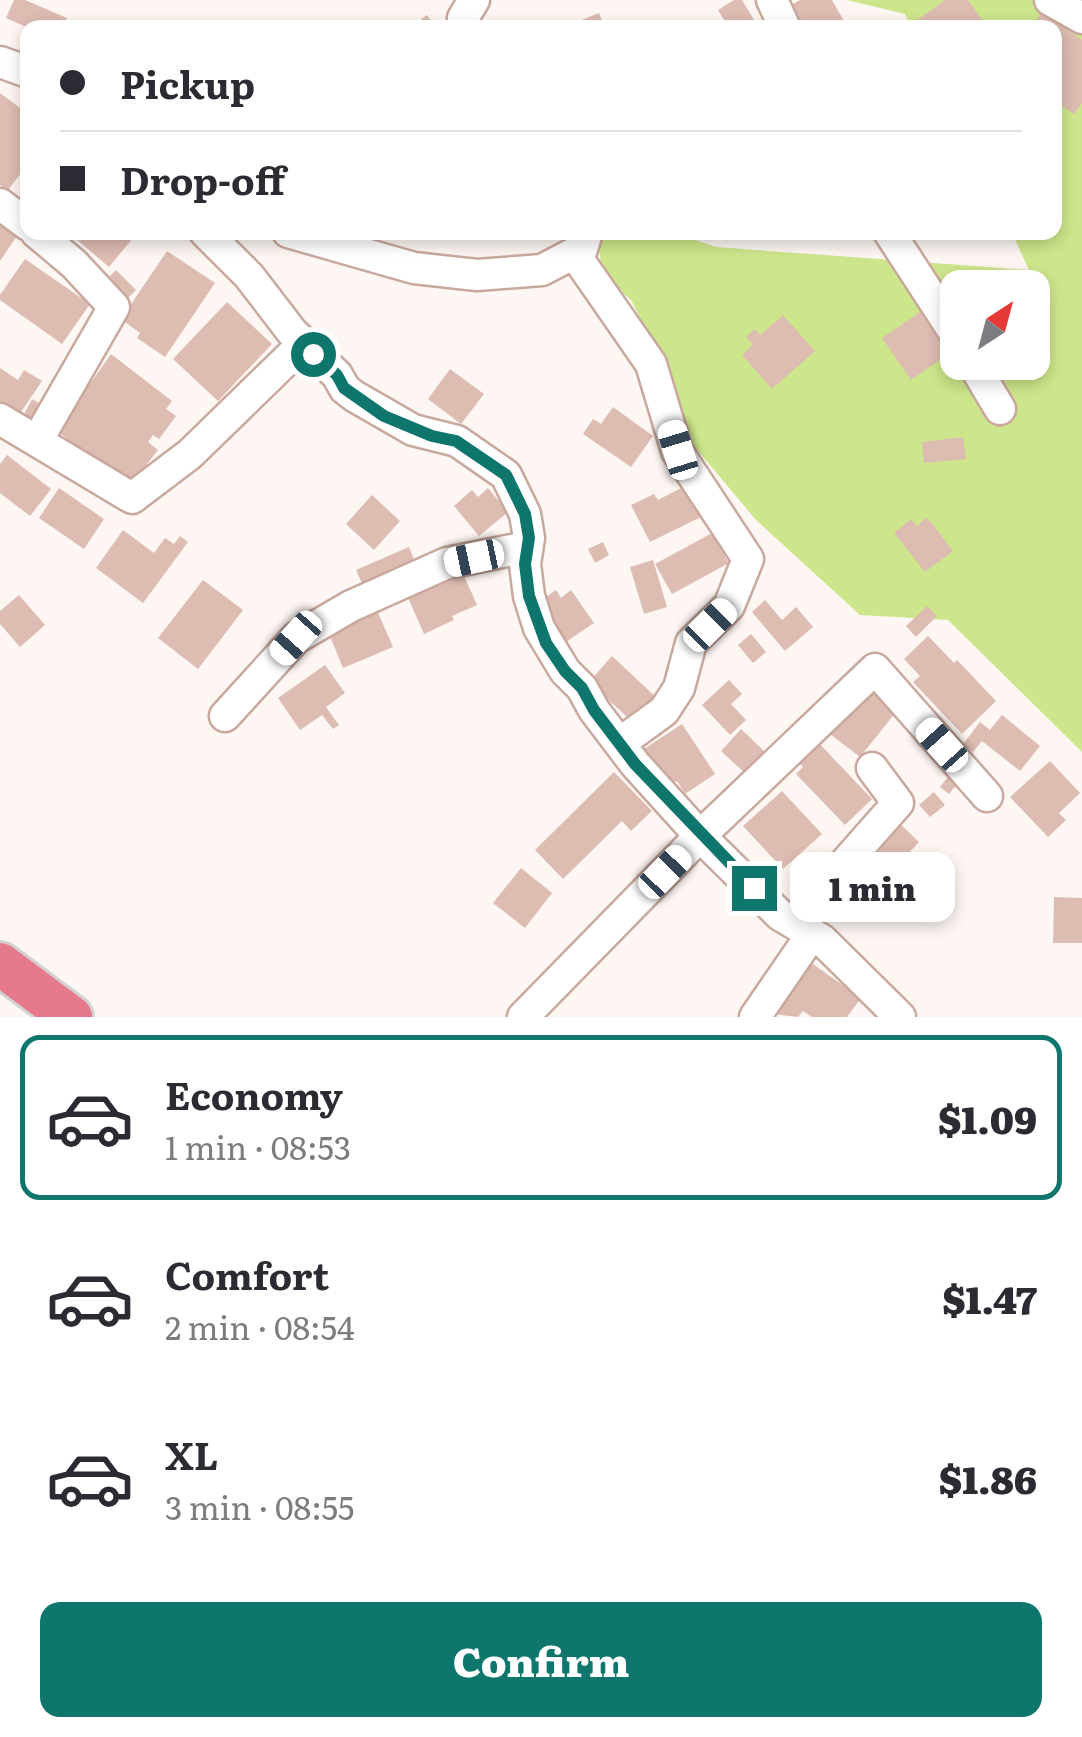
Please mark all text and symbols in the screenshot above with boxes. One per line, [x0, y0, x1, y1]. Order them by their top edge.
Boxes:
text: Pickup [120, 54, 255, 111]
text: Drop-off [120, 150, 285, 207]
north arrow [940, 270, 1050, 380]
map controls [940, 270, 1050, 380]
route start [291, 332, 336, 377]
car [655, 417, 701, 483]
car [442, 537, 506, 579]
car [678, 593, 742, 657]
car [265, 606, 327, 670]
car [911, 713, 973, 777]
car [633, 840, 697, 904]
callout: 1 min [789, 853, 954, 923]
text: 1 min [829, 863, 916, 911]
route end [732, 866, 777, 911]
text: Economy [165, 1065, 343, 1122]
icon: car [45, 1073, 135, 1163]
text: $1.09 [938, 1089, 1037, 1146]
text: 1 min · 08:53 [165, 1122, 351, 1170]
text: Comfort [165, 1245, 329, 1302]
icon: car [45, 1253, 135, 1343]
text: $1.47 [942, 1269, 1037, 1326]
text: 2 min · 08:54 [165, 1302, 355, 1350]
text: XL [165, 1425, 218, 1482]
icon: car [45, 1433, 135, 1523]
text: $1.86 [939, 1449, 1037, 1506]
text: 3 min · 08:55 [165, 1482, 354, 1530]
button: Confirm [40, 1602, 1042, 1717]

